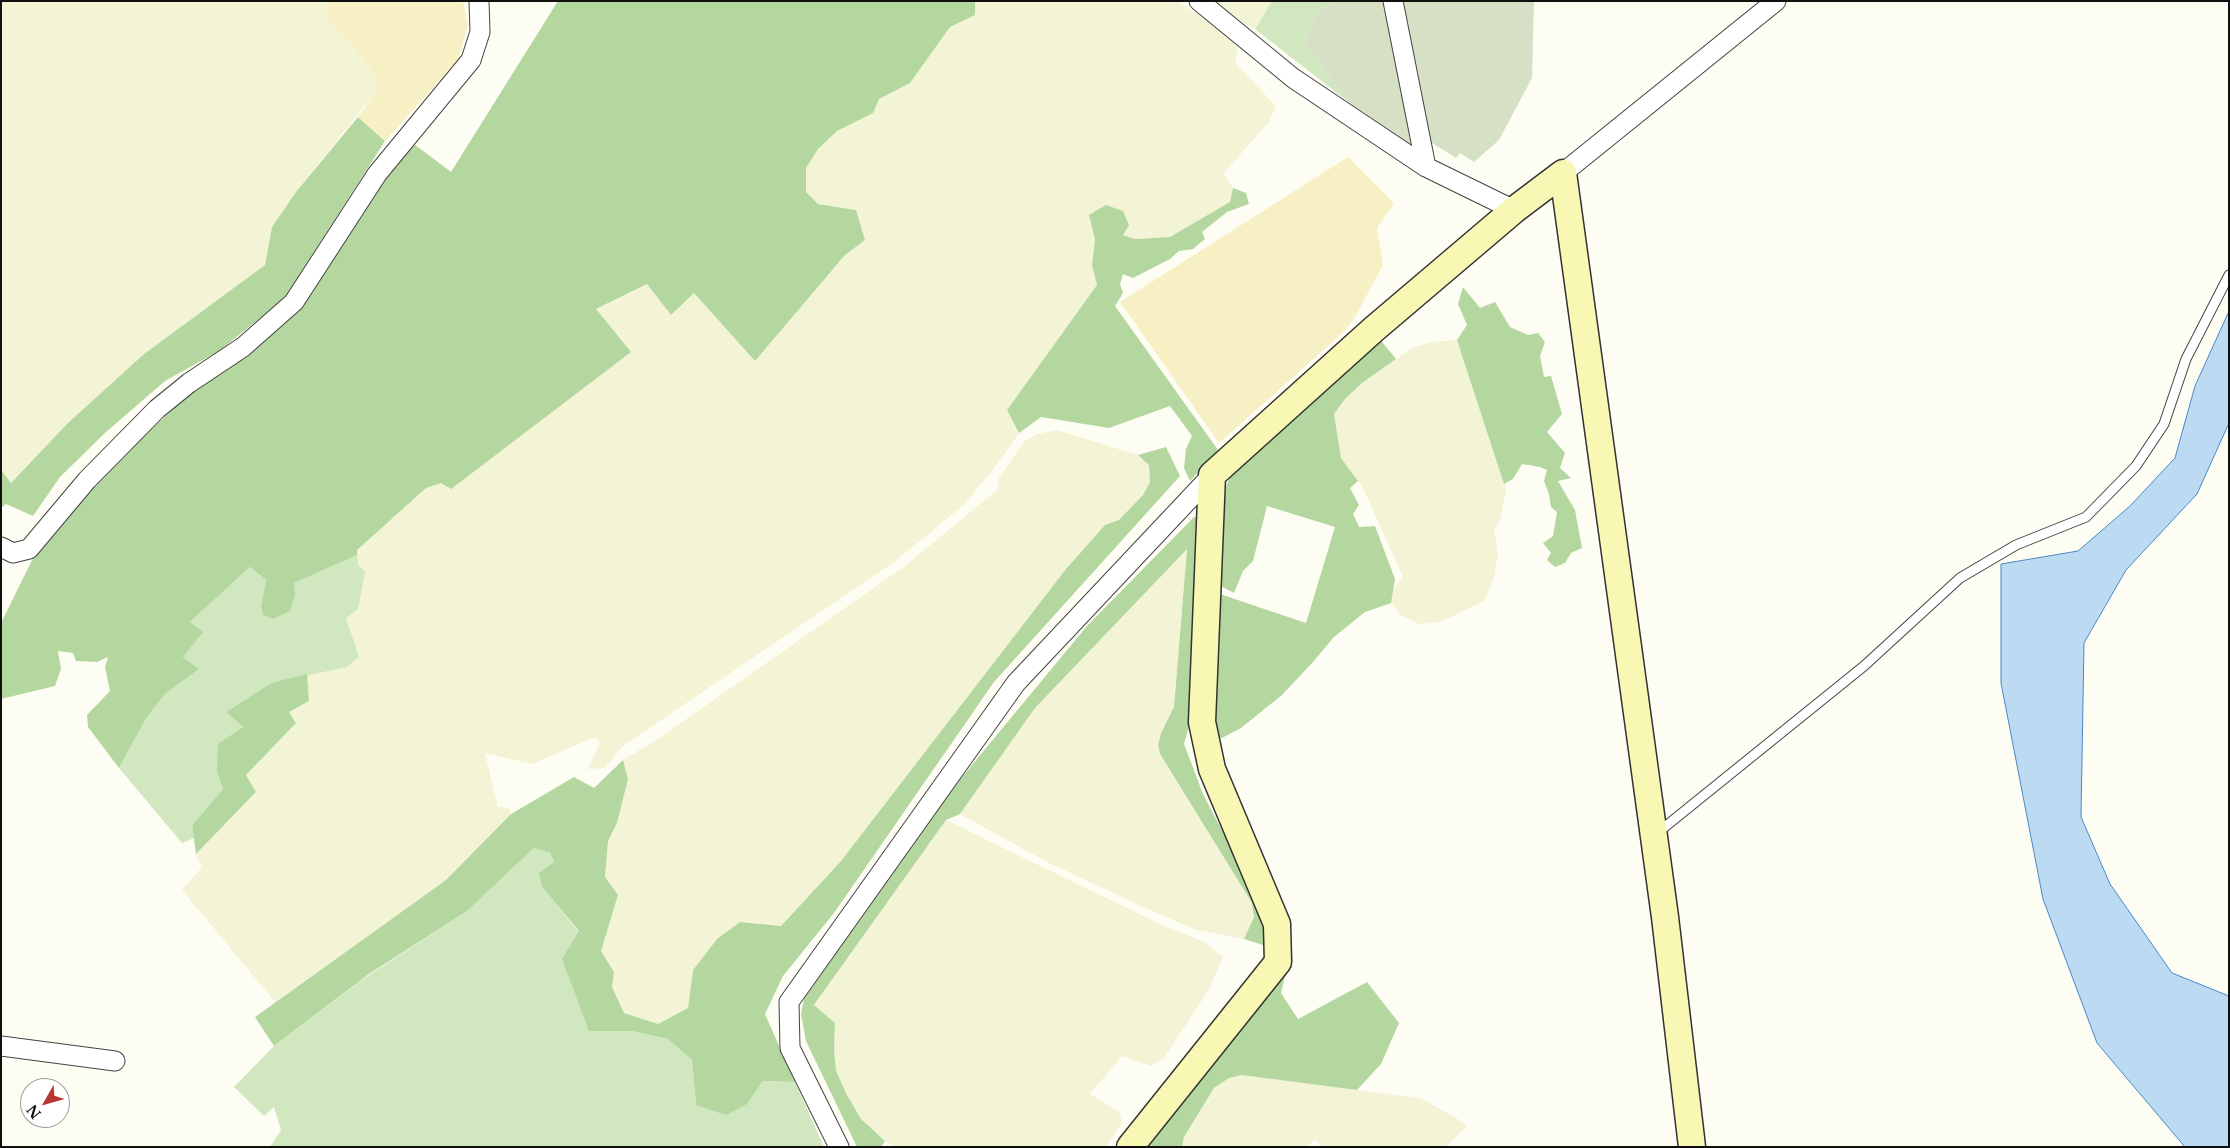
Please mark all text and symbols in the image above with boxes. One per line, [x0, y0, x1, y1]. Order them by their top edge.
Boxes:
north arrow [20, 1078, 70, 1128]
text: N [23, 1101, 45, 1122]

